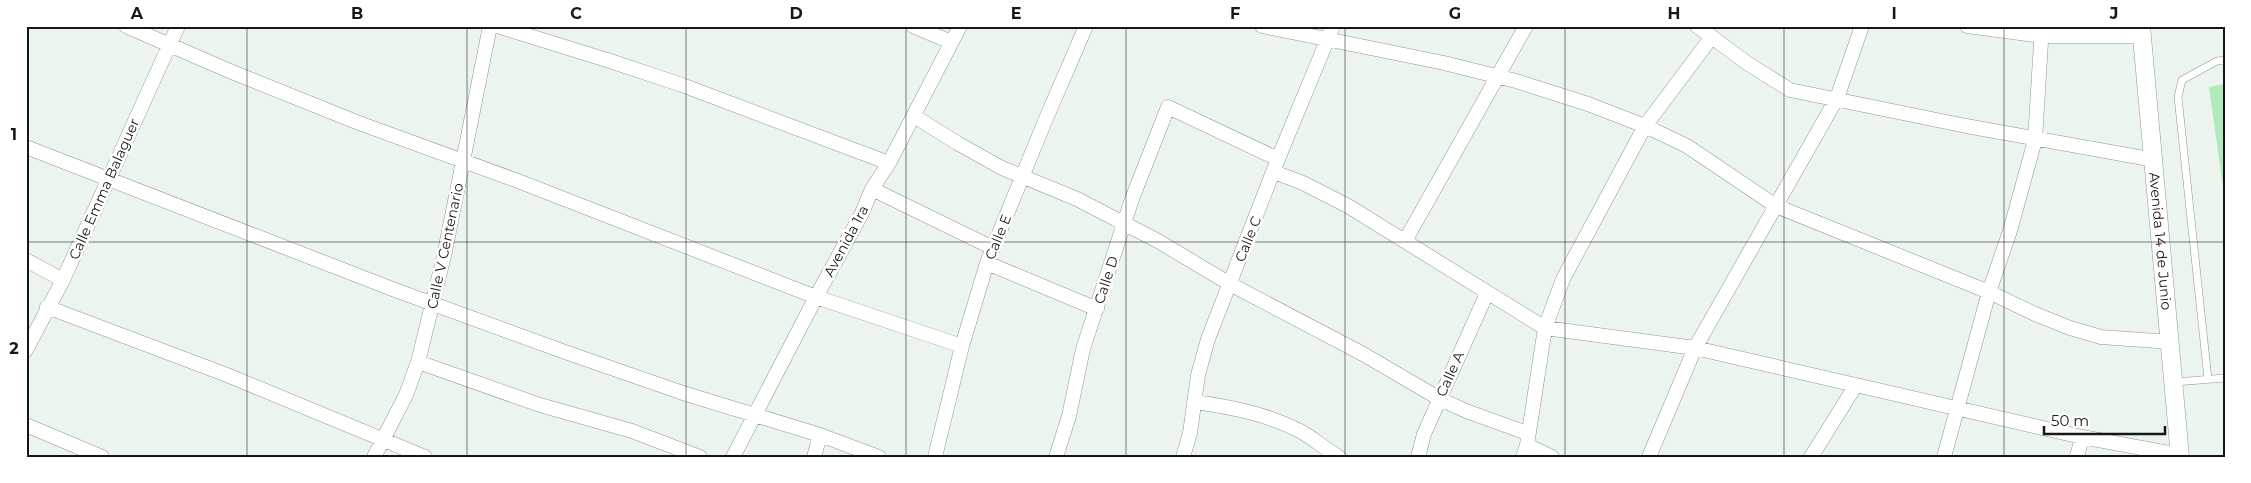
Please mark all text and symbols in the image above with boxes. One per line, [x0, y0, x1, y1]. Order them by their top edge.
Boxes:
text: A [130, 4, 144, 23]
text: B [351, 4, 363, 23]
text: C [570, 4, 582, 23]
text: D [789, 4, 803, 23]
text: E [1011, 4, 1021, 23]
text: F [1230, 4, 1240, 23]
text: G [1449, 4, 1461, 23]
text: H [1668, 4, 1680, 23]
text: I [1891, 4, 1897, 23]
text: J [2109, 4, 2118, 23]
street label: Calle Emma Balaguer [65, 115, 143, 262]
text: 1 [11, 125, 17, 144]
street label: Avenida 14 de Junio [2145, 171, 2176, 311]
street label: Calle V Centenario [423, 181, 467, 311]
street label: Avenida 1ra [820, 202, 872, 280]
street label: Calle E [981, 212, 1015, 262]
street label: Calle C [1231, 213, 1265, 264]
street label: Calle D [1090, 254, 1122, 306]
text: 2 [9, 339, 19, 358]
street label: Calle A [1432, 348, 1468, 399]
scale bar [2044, 403, 2165, 435]
text: 50 m [2051, 411, 2089, 430]

